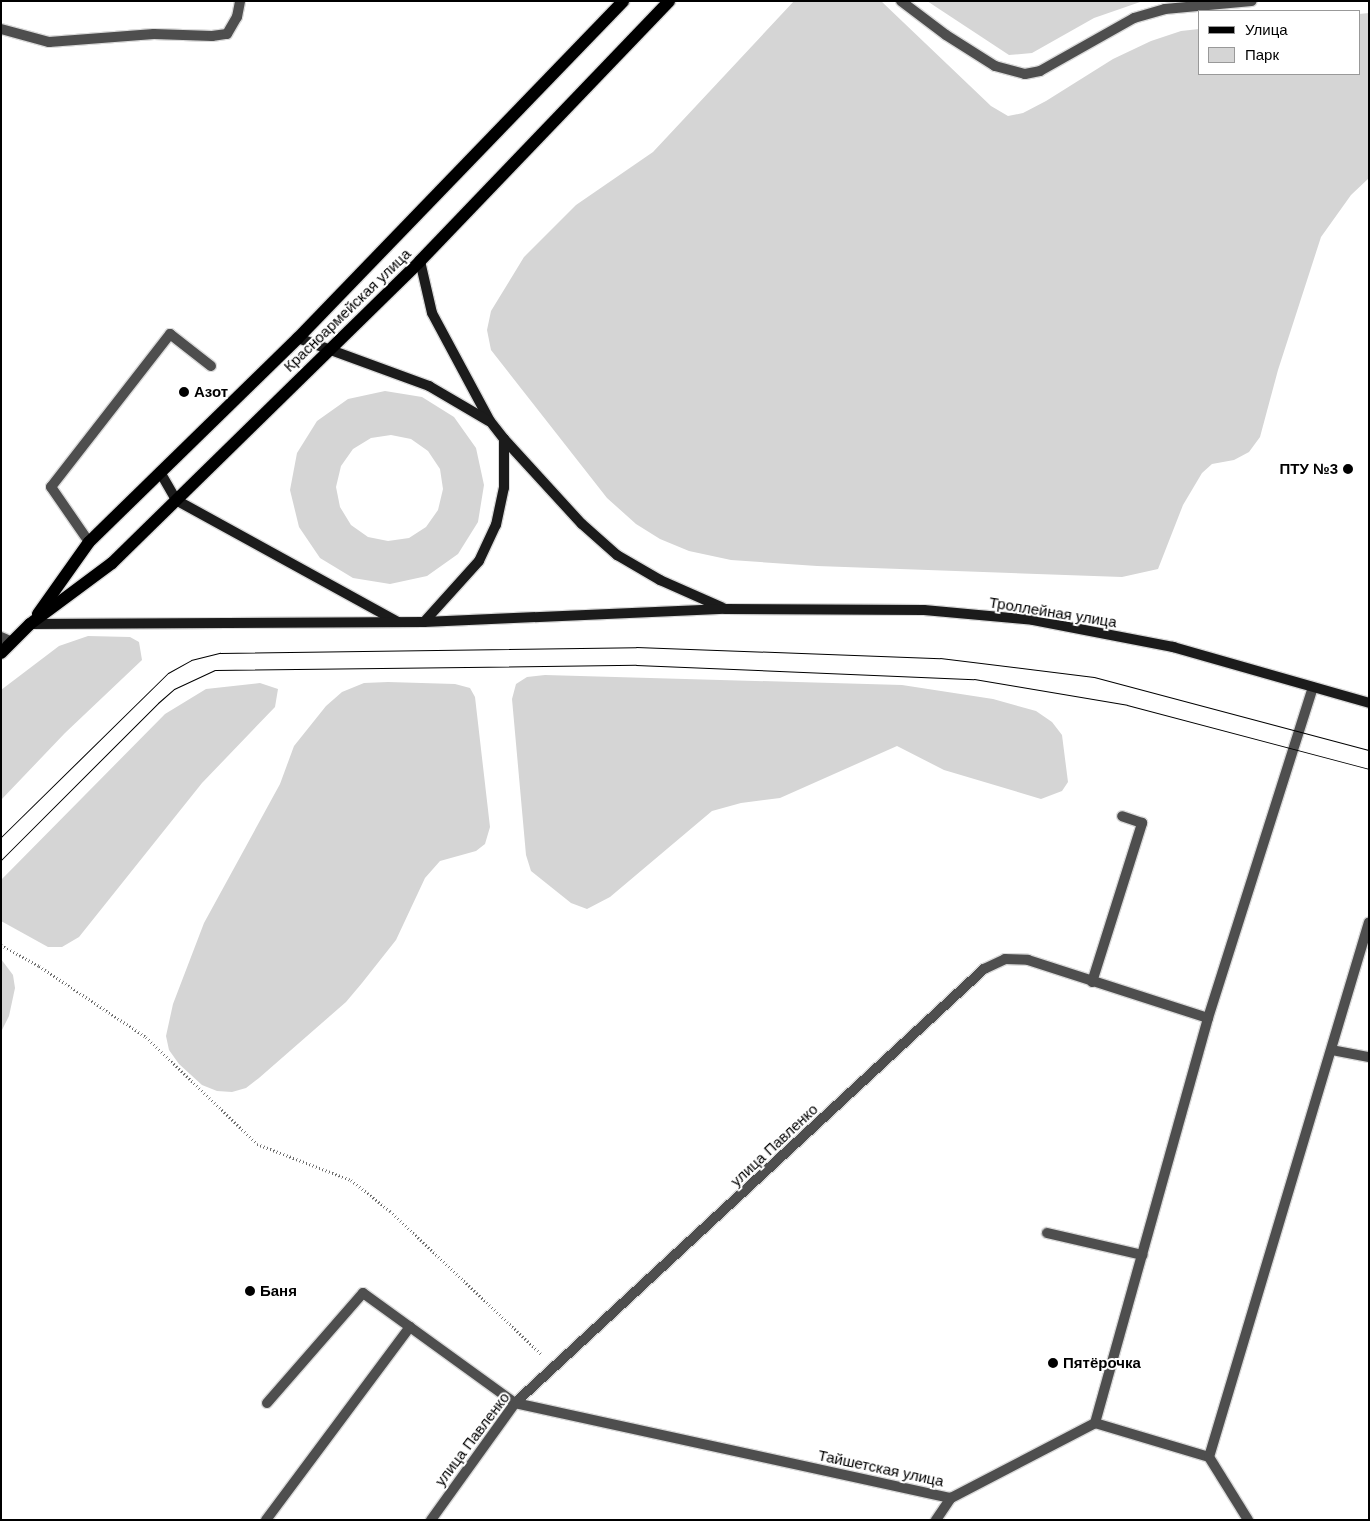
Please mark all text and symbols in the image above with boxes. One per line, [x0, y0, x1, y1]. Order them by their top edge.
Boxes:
legend [1198, 10, 1360, 75]
text: Улица [1245, 21, 1288, 38]
text: Парк [1245, 46, 1279, 63]
street label: Красноармейская улица [280, 245, 414, 375]
place label: Азот [194, 383, 228, 401]
marker: Азот [178, 386, 190, 398]
place label: ПТУ №3 [1279, 460, 1338, 478]
marker: ПТУ №3 [1342, 463, 1354, 475]
street label: Троллейная улица [988, 593, 1118, 631]
street label: улица Павленко [727, 1100, 821, 1190]
place label: Баня [260, 1282, 297, 1300]
marker: Баня [244, 1285, 256, 1297]
place label: Пятёрочка [1063, 1354, 1141, 1372]
marker: Пятёрочка [1047, 1357, 1059, 1369]
street label: улица Павленко [431, 1389, 513, 1489]
street label: Тайшетская улица [817, 1446, 945, 1490]

